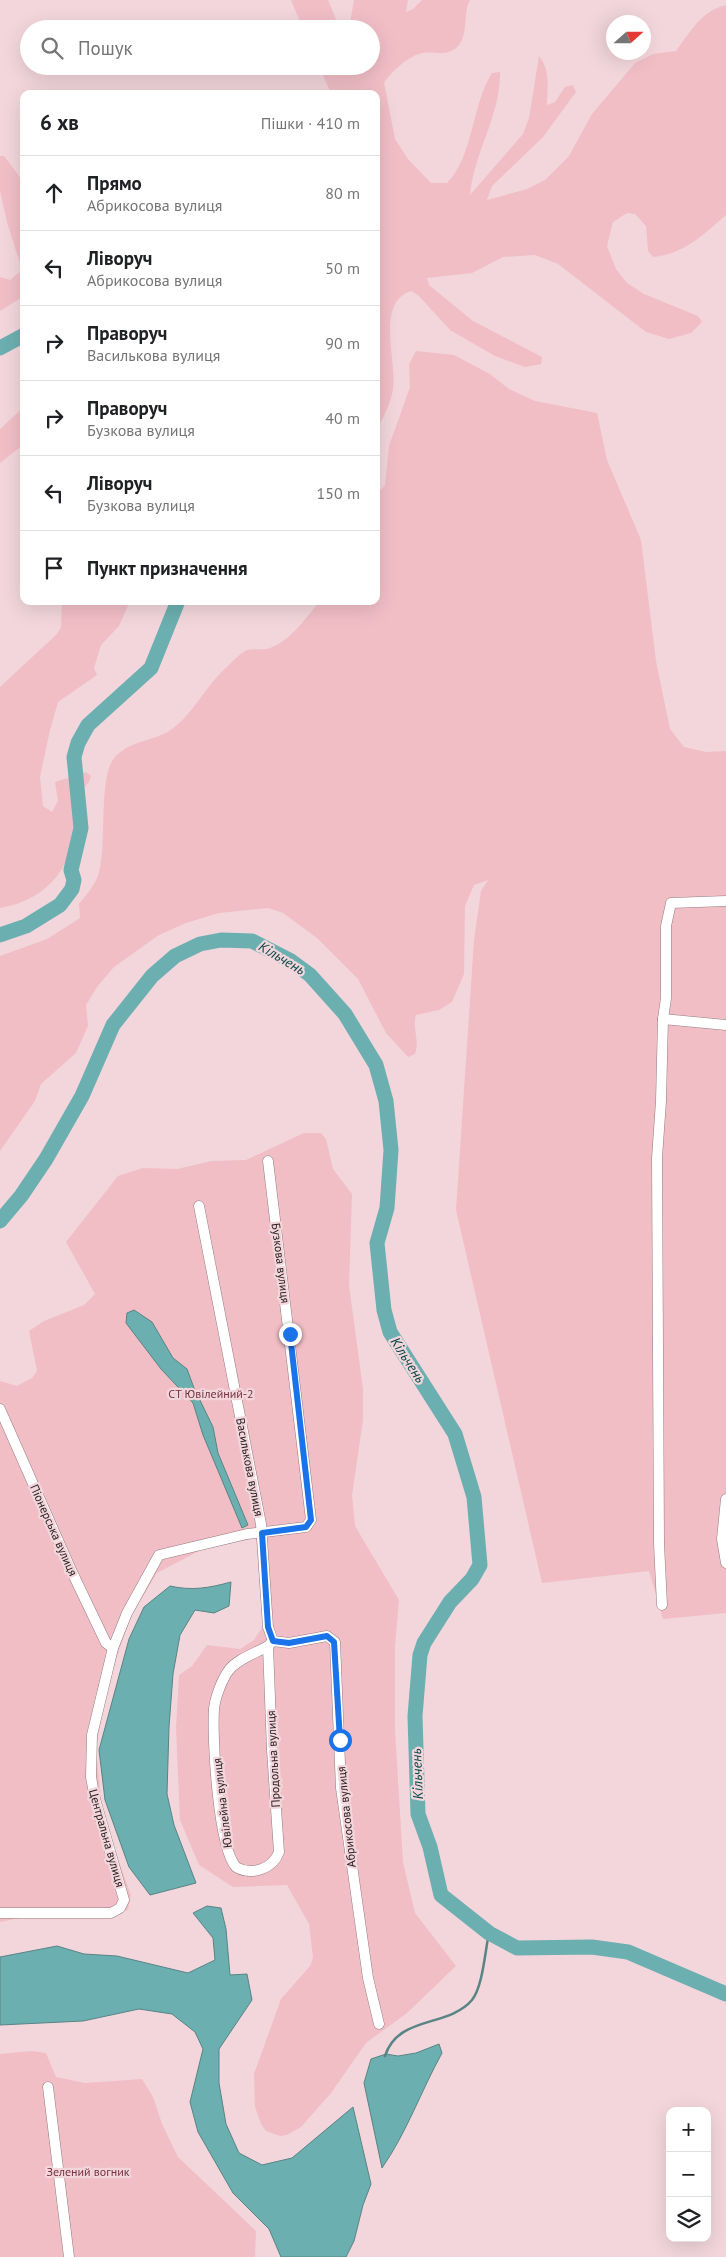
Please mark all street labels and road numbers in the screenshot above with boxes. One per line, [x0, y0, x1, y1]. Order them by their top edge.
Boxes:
street label: Бузкова вулиця [269, 1222, 293, 1304]
street label: Василькова вулиця [233, 1416, 267, 1518]
street label: Піонерська вулиця [27, 1482, 81, 1578]
street label: Продольна вулиця [263, 1710, 283, 1808]
street label: Ювілейна вулиця [209, 1757, 235, 1849]
street label: Абрикосова вулиця [333, 1766, 359, 1868]
street label: Центральна вулиця [86, 1787, 128, 1889]

